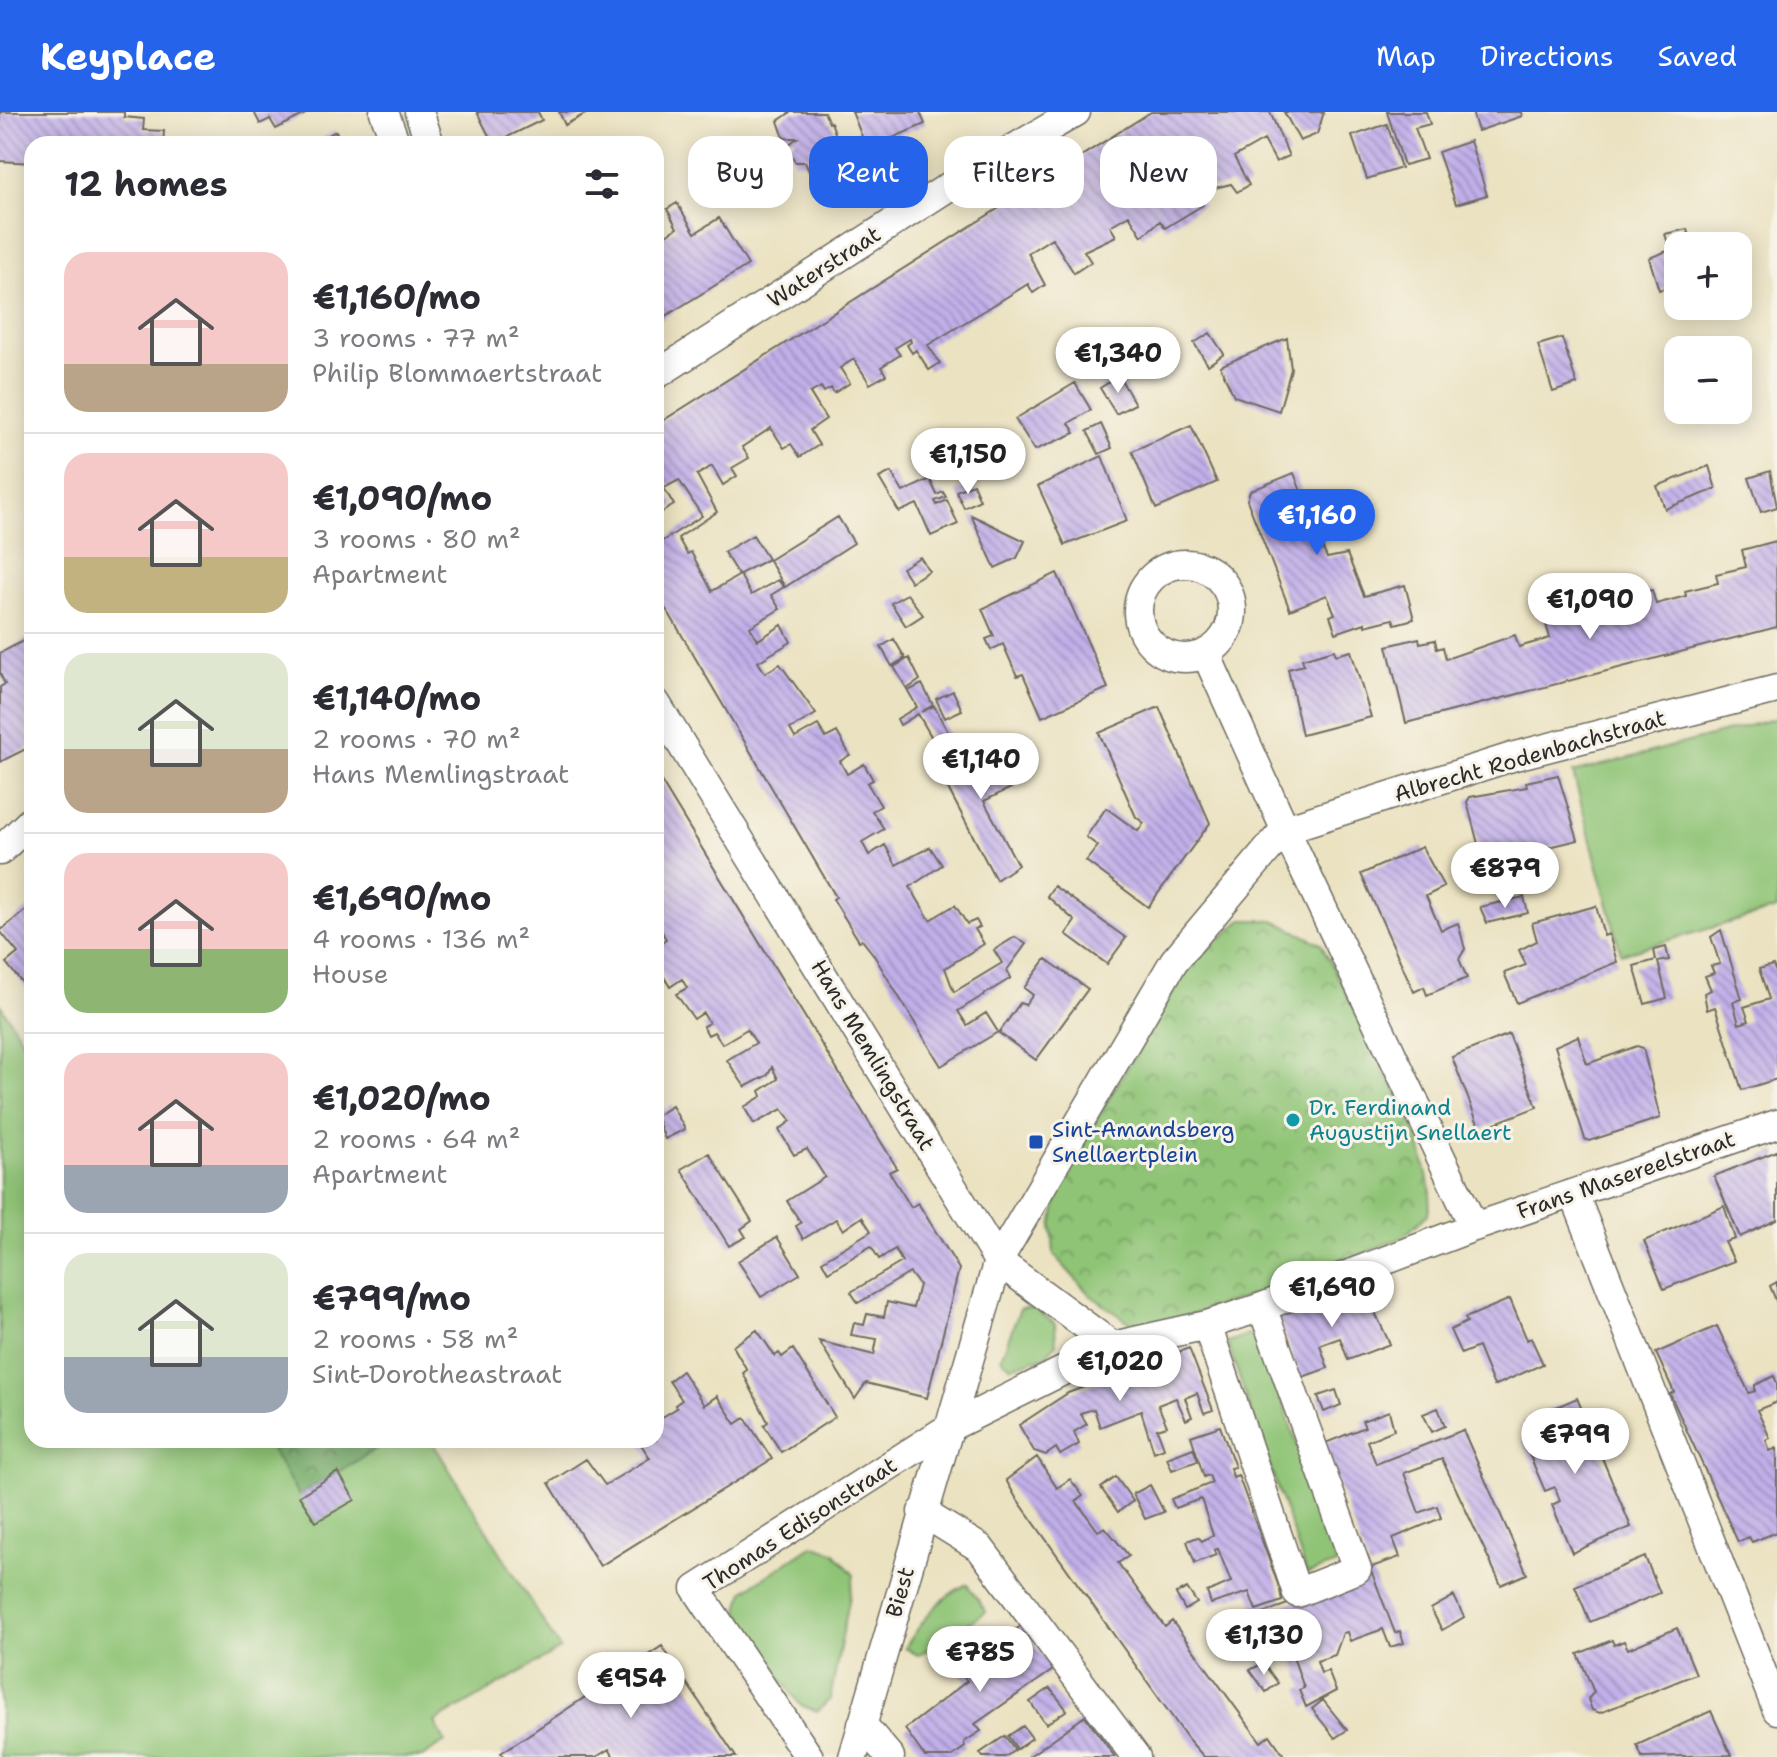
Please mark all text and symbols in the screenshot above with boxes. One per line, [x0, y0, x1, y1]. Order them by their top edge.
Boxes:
text: Keyplace [40, 31, 216, 82]
text: Map [1376, 37, 1436, 75]
text: Directions [1480, 37, 1614, 75]
text: Saved [1658, 37, 1737, 75]
chip: Buy [688, 136, 793, 208]
chip: Rent [809, 136, 928, 208]
chip: Filters [944, 136, 1084, 208]
chip: New [1100, 136, 1217, 208]
text: 12 homes [64, 161, 228, 207]
icon: filters [580, 162, 624, 206]
street label: Waterstraat [762, 220, 886, 314]
map controls [1664, 232, 1752, 424]
button: + [1664, 232, 1752, 320]
text: €1,160/mo [312, 274, 481, 320]
icon: home [128, 284, 224, 380]
text: 3 rooms · 77 m² [312, 320, 520, 355]
pin: €1,340 [1053, 327, 1183, 395]
text: €1,340 [1074, 335, 1162, 370]
button: − [1664, 336, 1752, 424]
text: Philip Blommaertstraat [312, 355, 602, 390]
pin: €1,150 [903, 428, 1033, 496]
text: €1,150 [929, 436, 1007, 471]
text: €1,090/mo [312, 475, 492, 521]
icon: home [128, 485, 224, 581]
pin: €1,160 [1252, 489, 1382, 557]
text: €1,160 [1277, 497, 1357, 532]
text: 3 rooms · 80 m² [312, 521, 521, 556]
text: Apartment [312, 556, 448, 591]
pin: €1,090 [1525, 573, 1655, 641]
text: €1,090 [1546, 581, 1634, 616]
text: €1,140/mo [312, 675, 481, 721]
icon: home [128, 685, 224, 781]
street label: Albrecht Rodenbachstraat [1391, 703, 1669, 809]
text: 2 rooms · 70 m² [312, 721, 521, 756]
pin: €1,140 [916, 733, 1046, 801]
text: €1,140 [941, 741, 1021, 776]
text: Hans Memlingstraat [312, 756, 569, 791]
pin: €879 [1458, 842, 1552, 910]
text: €879 [1469, 850, 1541, 885]
text: €1,690/mo [312, 875, 492, 921]
icon: home [128, 885, 224, 981]
text: 4 rooms · 136 m² [312, 921, 530, 956]
street label: Hans Memlingstraat [804, 954, 942, 1156]
text: House [312, 956, 388, 991]
text: €1,020/mo [312, 1075, 491, 1121]
icon: home [128, 1085, 224, 1181]
place label: Dr. Ferdinand Augustijn Snellaert [1309, 1093, 1512, 1147]
marker: Dr. Ferdinand Augustijn Snellaert [1284, 1111, 1302, 1129]
place label: Sint-Amandsberg Snellaertplein [1052, 1115, 1234, 1169]
text: 2 rooms · 64 m² [312, 1121, 520, 1156]
street label: Frans Masereelstraat [1513, 1124, 1739, 1226]
marker: Sint-Amandsberg Snellaertplein [1027, 1133, 1045, 1151]
text: Apartment [312, 1156, 448, 1191]
pin: €1,690 [1267, 1261, 1397, 1329]
text: €1,690 [1288, 1269, 1376, 1304]
text: €799/mo [312, 1275, 471, 1321]
icon: home [128, 1285, 224, 1381]
text: 2 rooms · 58 m² [312, 1321, 518, 1356]
pin: €1,020 [1055, 1335, 1185, 1403]
text: €1,020 [1076, 1343, 1164, 1378]
text: Sint-Dorotheastraat [312, 1356, 562, 1391]
pin: €799 [1528, 1408, 1622, 1476]
text: €799 [1539, 1416, 1611, 1451]
street label: Thomas Edisonstraat [698, 1450, 902, 1598]
street label: Biest [879, 1563, 921, 1621]
pin: €1,130 [1199, 1609, 1329, 1677]
text: €1,130 [1224, 1617, 1304, 1652]
pin: €785 [933, 1626, 1027, 1694]
text: €785 [945, 1634, 1015, 1669]
pin: €954 [584, 1652, 678, 1720]
text: €954 [596, 1660, 666, 1695]

